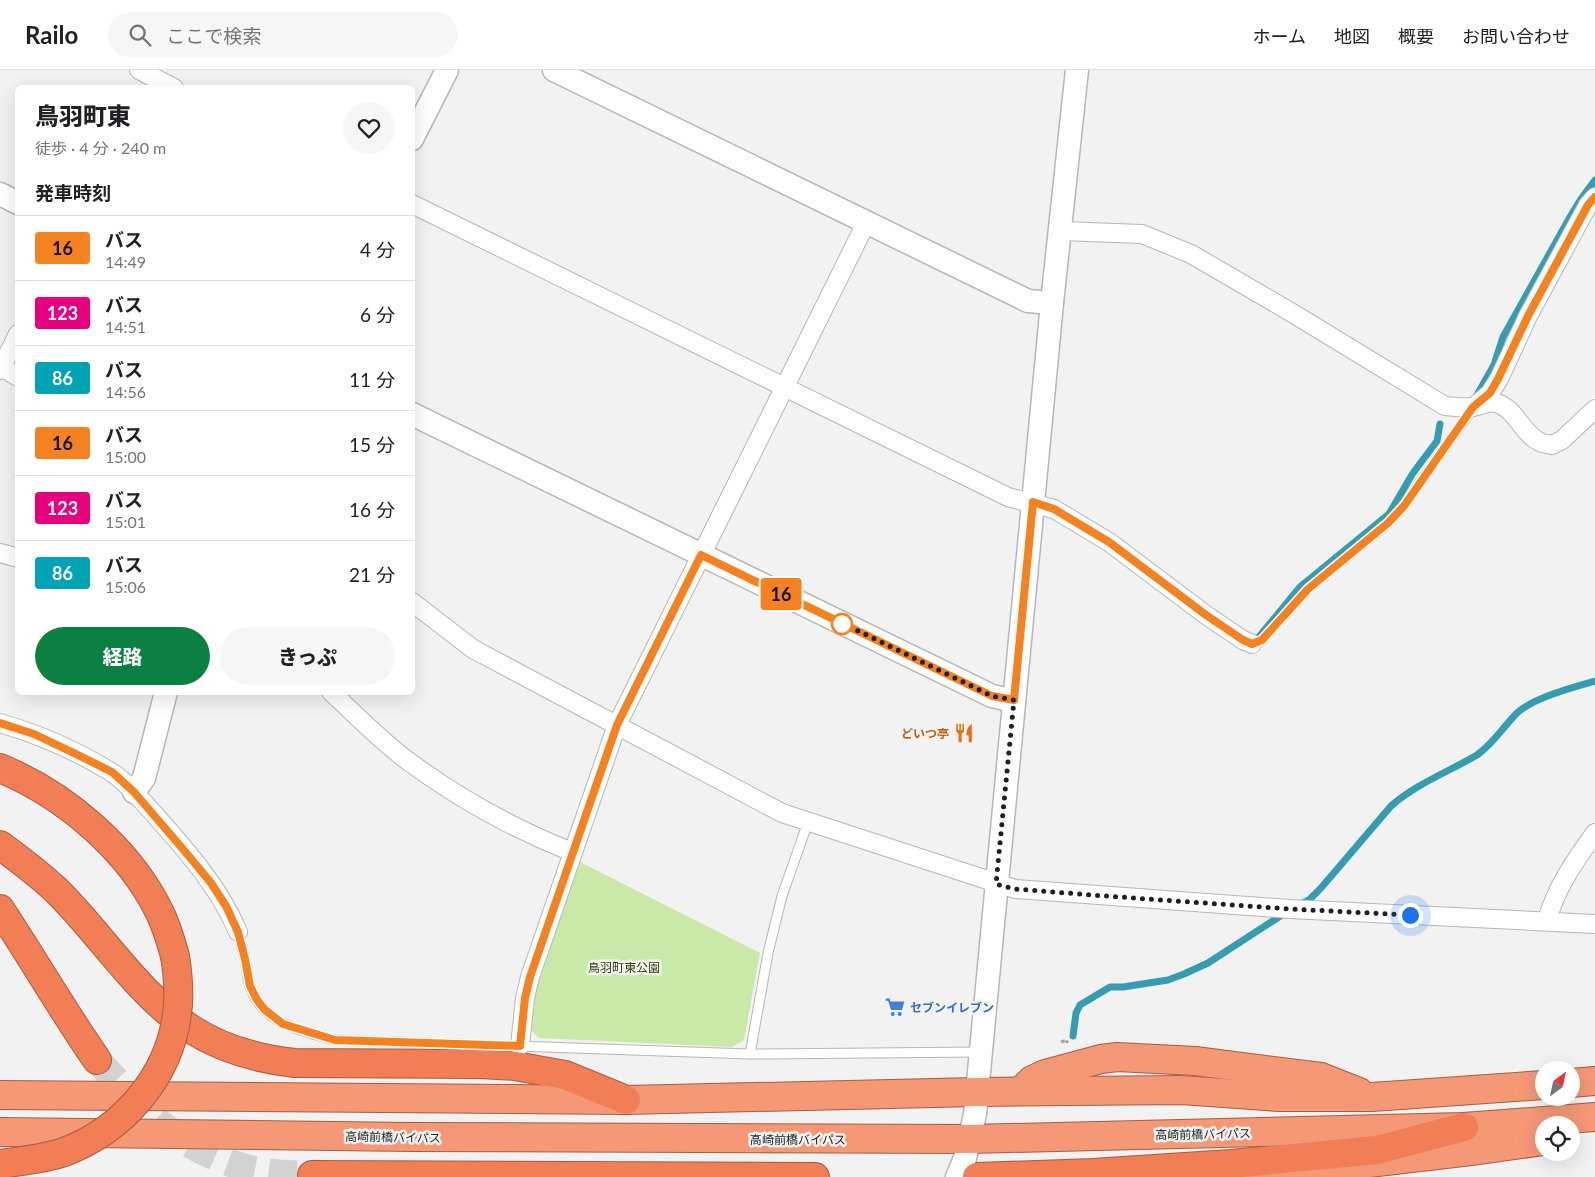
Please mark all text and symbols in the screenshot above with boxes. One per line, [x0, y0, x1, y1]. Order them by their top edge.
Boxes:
search box [108, 12, 458, 57]
text: Railo [25, 20, 78, 49]
icon: search [126, 21, 154, 49]
text: ここで検索 [166, 24, 261, 47]
text: ホーム [1253, 25, 1306, 47]
text: 地図 [1334, 25, 1370, 47]
text: 概要 [1398, 25, 1434, 47]
text: お問い合わせ [1462, 25, 1570, 47]
text: 鳥羽町東 [35, 101, 131, 130]
button: heart [343, 102, 395, 154]
text: 徒歩 · 4 分 · 240 m [35, 138, 166, 157]
text: 発車時刻 [35, 181, 111, 204]
text: バス [105, 228, 143, 251]
text: 16 [52, 237, 73, 259]
text: 4 分 [360, 238, 395, 261]
text: 14:49 [105, 252, 146, 271]
text: バス [105, 293, 143, 316]
text: 123 [47, 302, 78, 324]
text: 6 分 [360, 303, 395, 326]
text: 14:51 [105, 317, 146, 336]
text: バス [105, 358, 143, 381]
text: 86 [52, 367, 73, 389]
text: 11 分 [349, 368, 395, 391]
text: 14:56 [105, 382, 146, 401]
text: バス [105, 423, 143, 446]
text: 16 [52, 432, 73, 454]
text: 15 分 [349, 433, 395, 456]
text: 15:00 [105, 447, 146, 466]
text: バス [105, 488, 143, 511]
text: 123 [47, 497, 78, 519]
text: 16 分 [349, 498, 395, 521]
text: 15:01 [105, 512, 146, 531]
text: バス [105, 553, 143, 576]
text: 86 [52, 562, 73, 584]
text: 21 分 [349, 563, 395, 586]
text: 15:06 [105, 577, 146, 596]
line badge: 16 [758, 578, 804, 610]
text: 16 [771, 583, 791, 605]
unlabelled marker [831, 613, 853, 635]
button: 経路 [35, 627, 210, 685]
button: きっぷ [220, 627, 395, 685]
restaurant icon: どいつ亭 [953, 722, 975, 744]
place label: どいつ亭 [901, 726, 949, 741]
your location [1398, 903, 1423, 928]
park label: 鳥羽町東公園 [588, 960, 660, 975]
supermarket icon: セブンイレブン [884, 996, 906, 1018]
place label: セブンイレブン [910, 1000, 994, 1015]
north arrow [1535, 1061, 1580, 1106]
map controls [1535, 1061, 1580, 1161]
button: locate [1535, 1116, 1580, 1161]
street label: 高崎前橋バイパス [1155, 1126, 1251, 1142]
street label: 高崎前橋バイパス [345, 1129, 441, 1145]
street label: 高崎前橋バイパス [750, 1132, 846, 1147]

